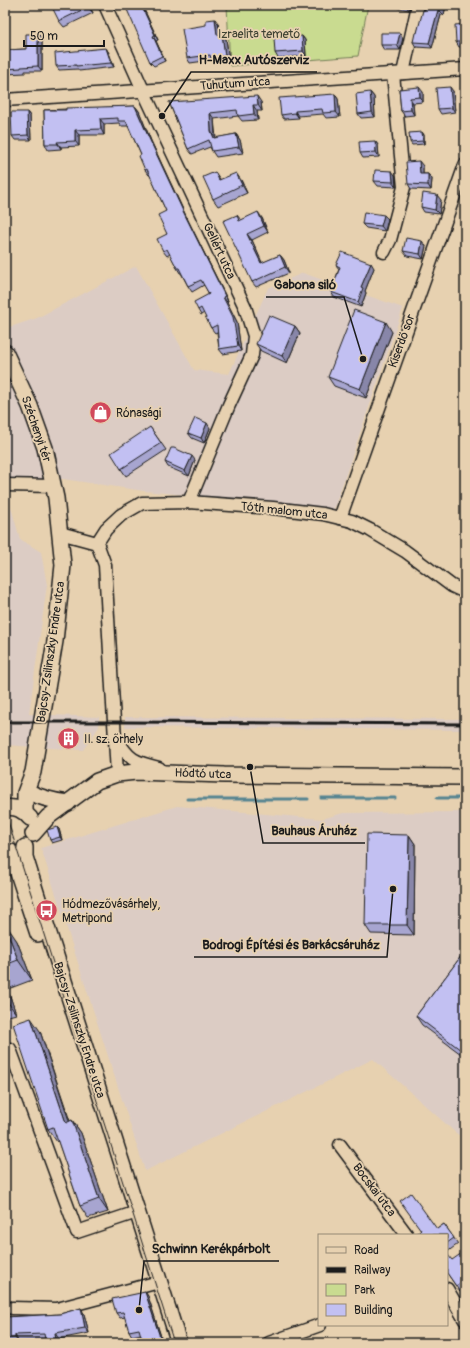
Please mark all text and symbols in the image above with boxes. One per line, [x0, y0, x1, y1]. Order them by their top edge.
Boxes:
scale bar [24, 22, 104, 48]
park label: Izraelita temető [218, 27, 300, 42]
text: 50 m [30, 29, 58, 44]
callout: H-Maxx Autószerviz [191, 47, 317, 72]
text: H-Maxx Autószerviz [199, 52, 309, 68]
street label: Tuhutum utca [199, 74, 271, 94]
street label: Gellért utca [199, 221, 239, 282]
callout: Gabona siló [266, 272, 344, 297]
text: Gabona siló [274, 277, 336, 293]
street label: Kiserdő sor [385, 312, 419, 370]
street label: Széchenyi tér [18, 394, 55, 465]
shop icon: Rónasági [88, 400, 114, 426]
place label: Rónasági [116, 406, 161, 421]
street label: Tóth malom utca [240, 499, 329, 523]
street label: Bajcsy-Zsilinszky Endre utca [34, 580, 68, 724]
building icon: II. sz. őrhely [55, 726, 81, 752]
place label: II. sz. őrhely [84, 732, 143, 747]
street label: Hódtó utca [174, 766, 232, 782]
callout: Bauhaus Áruház [263, 818, 365, 843]
text: Bauhaus Áruház [271, 823, 357, 839]
place label: Hódmezővásárhely, Metripond [62, 897, 160, 926]
bus stop icon: Hódmezővásárhely, Metripond [34, 898, 60, 924]
callout: Bodrogi Építési és Barkácsáruház [194, 932, 387, 957]
text: Bodrogi Építési és Barkácsáruház [202, 937, 380, 953]
street label: Bajcsy-Zsilinszky Endre utca [50, 960, 108, 1100]
street label: Bocskai utca [349, 1160, 399, 1220]
legend [318, 1234, 448, 1326]
callout: Schwinn Kerékpárbolt [144, 1236, 279, 1261]
text: Schwinn Kerékpárbolt [152, 1241, 271, 1257]
text: Road [354, 1243, 379, 1258]
text: Railway [354, 1263, 390, 1278]
text: Park [354, 1283, 375, 1298]
text: Building [354, 1303, 393, 1318]

